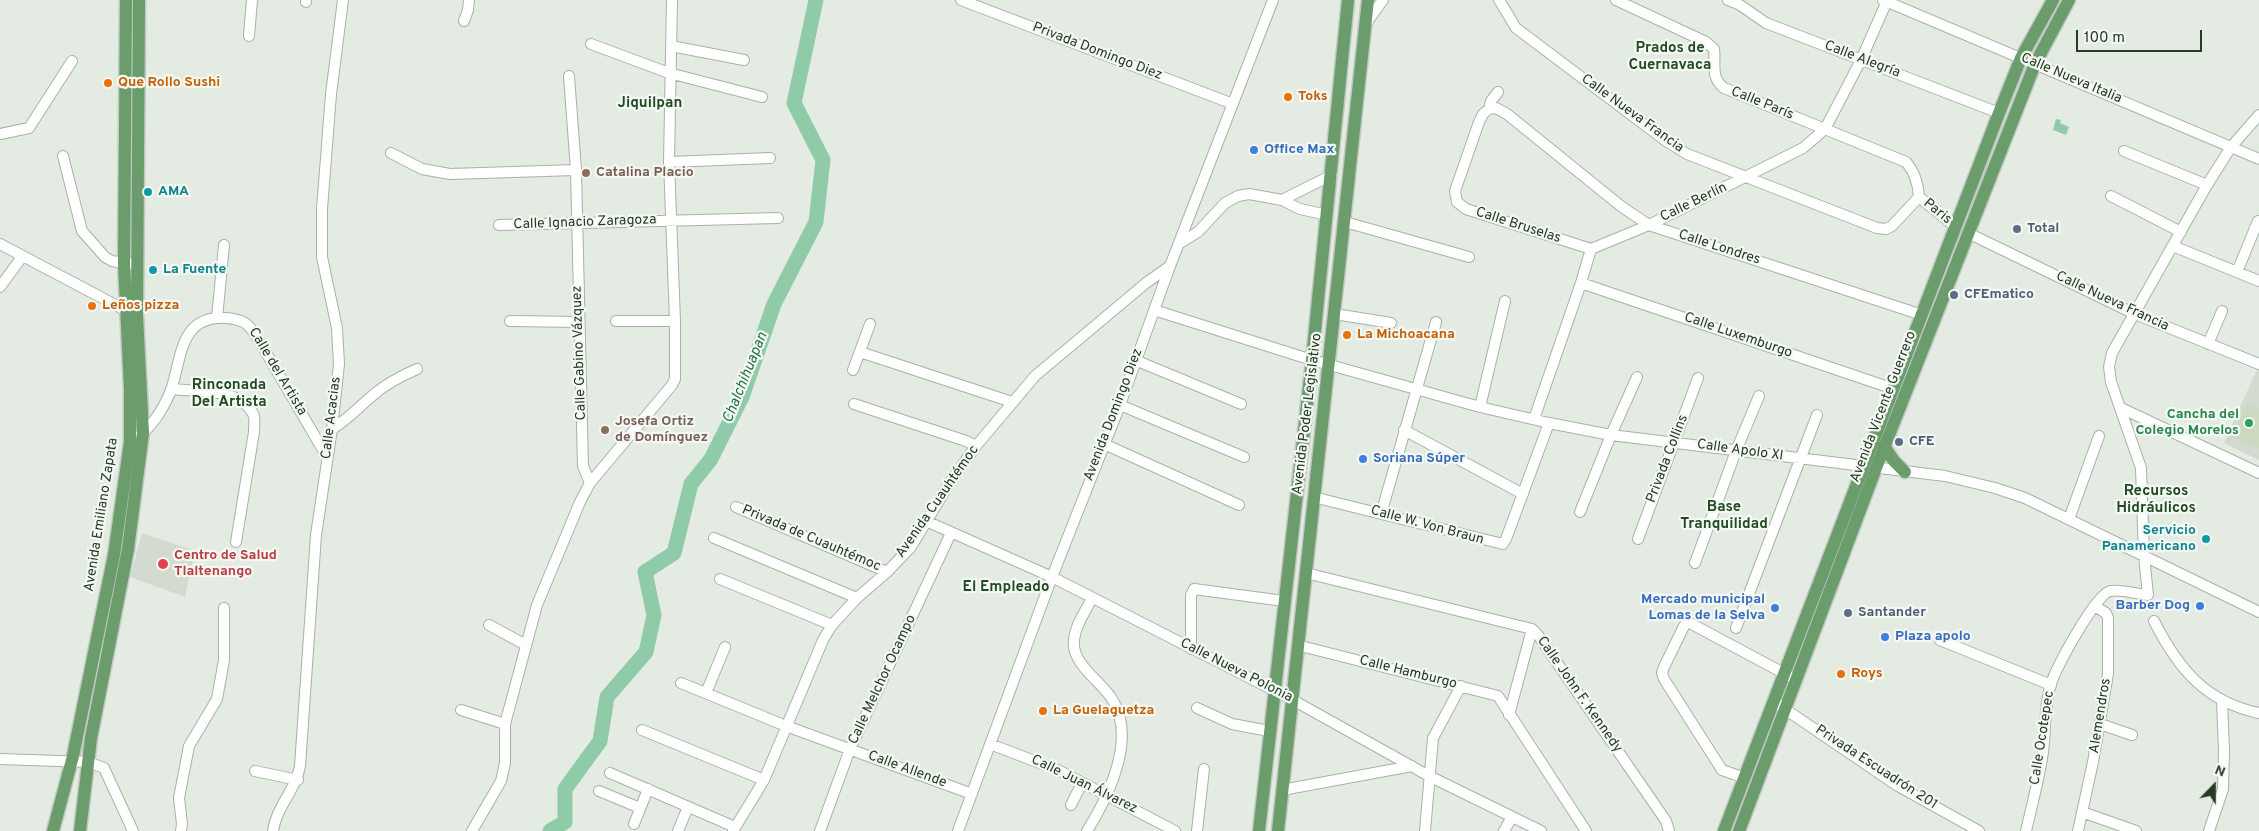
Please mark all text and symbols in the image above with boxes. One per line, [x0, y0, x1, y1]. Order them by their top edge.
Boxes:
street label: Privada Domingo Diez [1030, 19, 1164, 85]
scale bar [2079, 20, 2205, 52]
text: 100 m [2084, 29, 2125, 48]
street label: Calle Alegría [1822, 38, 1902, 82]
district label: Prados de Cuernavaca [1629, 40, 1711, 75]
street label: Calle Nueva Italia [2018, 50, 2124, 108]
street label: Calle Nueva Francia [1577, 71, 1687, 157]
place label: Que Rollo Sushi [118, 75, 220, 91]
marker: Que Rollo Sushi [102, 77, 114, 89]
street label: Calle París [1728, 84, 1796, 124]
place label: Toks [1298, 89, 1328, 105]
marker: Toks [1282, 91, 1294, 103]
district label: Jiquilpan [618, 95, 682, 113]
place label: Office Max [1264, 142, 1335, 158]
marker: Office Max [1248, 144, 1260, 156]
place label: Catalina Placio [596, 165, 694, 181]
marker: Catalina Placio [580, 167, 592, 179]
street label: Calle Berlín [1658, 180, 1730, 226]
place label: AMA [158, 184, 189, 200]
marker: AMA [142, 186, 154, 198]
street label: Paris [1919, 196, 1955, 228]
street label: Calle Bruselas [1473, 204, 1563, 248]
street label: Calle Ignacio Zaragoza [513, 212, 657, 234]
place label: Total [2027, 221, 2059, 237]
marker: Total [2011, 223, 2023, 235]
street label: Calle Londres [1676, 227, 1762, 269]
place label: La Fuente [163, 262, 226, 278]
marker: La Fuente [147, 264, 159, 276]
street label: Calle Nueva Francia [2053, 268, 2171, 336]
street label: Calle Gabino Vázquez [569, 285, 591, 421]
place label: CFEmatico [1964, 287, 2034, 303]
marker: CFEmatico [1948, 289, 1960, 301]
place label: Leños pizza [102, 298, 179, 314]
marker: Leños pizza [86, 300, 98, 312]
street label: Calle Luxemburgo [1682, 310, 1794, 362]
street label: Calle del Artista [244, 325, 310, 419]
place label: La Michoacana [1357, 327, 1455, 343]
marker: La Michoacana [1341, 329, 1353, 341]
street label: Avenida Vicente Guerrero [1847, 329, 1921, 485]
water label: Chalchihuapan [720, 330, 772, 426]
street label: Avenida Poder Legislativo [1290, 332, 1326, 496]
street label: Avenida Domingo Diez [1081, 346, 1147, 484]
street label: Calle Acacias [319, 376, 345, 460]
district label: Rinconada Del Artista [191, 377, 267, 412]
place label: Cancha del Colegio Morelos [2135, 407, 2239, 440]
street label: Privada Collins [1643, 413, 1693, 505]
place label: Josefa Ortiz de Domínguez [615, 414, 708, 447]
marker: Cancha del Colegio Morelos [2243, 417, 2255, 429]
marker: Josefa Ortiz de Domínguez [599, 424, 611, 436]
place label: CFE [1909, 434, 1935, 450]
marker: CFE [1893, 436, 1905, 448]
street label: Avenida Emiliano Zapata [82, 437, 122, 593]
street label: Calle Apolo XI [1696, 437, 1784, 465]
street label: Avenida Cuauhtémoc [893, 443, 983, 561]
place label: Soriana Súper [1373, 451, 1465, 467]
marker: Soriana Súper [1357, 453, 1369, 465]
district label: Recursos Hidráulicos [2116, 483, 2196, 518]
district label: Base Tranquilidad [1680, 499, 1768, 534]
street label: Privada de Cuauhtémoc [739, 502, 883, 576]
street label: Calle W. Von Braun [1369, 503, 1485, 549]
place label: Servicio Panamericano [2102, 523, 2196, 556]
marker: Servicio Panamericano [2200, 533, 2212, 545]
place label: Centro de Salud Tlaltenango [174, 548, 277, 580]
marker: Centro de Salud Tlaltenango [156, 557, 170, 571]
district label: El Empleado [963, 579, 1049, 597]
place label: Mercado municipal Lomas de la Selva [1641, 592, 1765, 624]
place label: Barber Dog [2115, 598, 2190, 614]
marker: Barber Dog [2194, 600, 2206, 612]
marker: Mercado municipal Lomas de la Selva [1769, 602, 1781, 614]
place label: Santander [1858, 605, 1926, 621]
marker: Santander [1842, 607, 1854, 619]
street label: Calle Melchor Ocampo [846, 613, 920, 747]
place label: Plaza apolo [1895, 629, 1971, 645]
marker: Plaza apolo [1879, 631, 1891, 643]
street label: Calle John F. Kennedy [1533, 634, 1625, 756]
street label: Calle Nueva Polonia [1177, 635, 1295, 707]
street label: Calle Hamburgo [1357, 653, 1459, 693]
place label: Roys [1851, 666, 1883, 682]
marker: Roys [1835, 668, 1847, 680]
street label: Alemendros [2087, 677, 2115, 755]
street label: Calle Ocotepec [2027, 690, 2059, 786]
place label: La Guelaguetza [1053, 703, 1154, 719]
marker: La Guelaguetza [1037, 705, 1049, 717]
street label: Privada Escuadrón 201 [1812, 722, 1940, 814]
street label: Calle Allende [865, 748, 949, 792]
street label: Calle Juan Álvarez [1028, 752, 1140, 818]
north arrow [2189, 761, 2239, 811]
text: N [2212, 762, 2228, 781]

